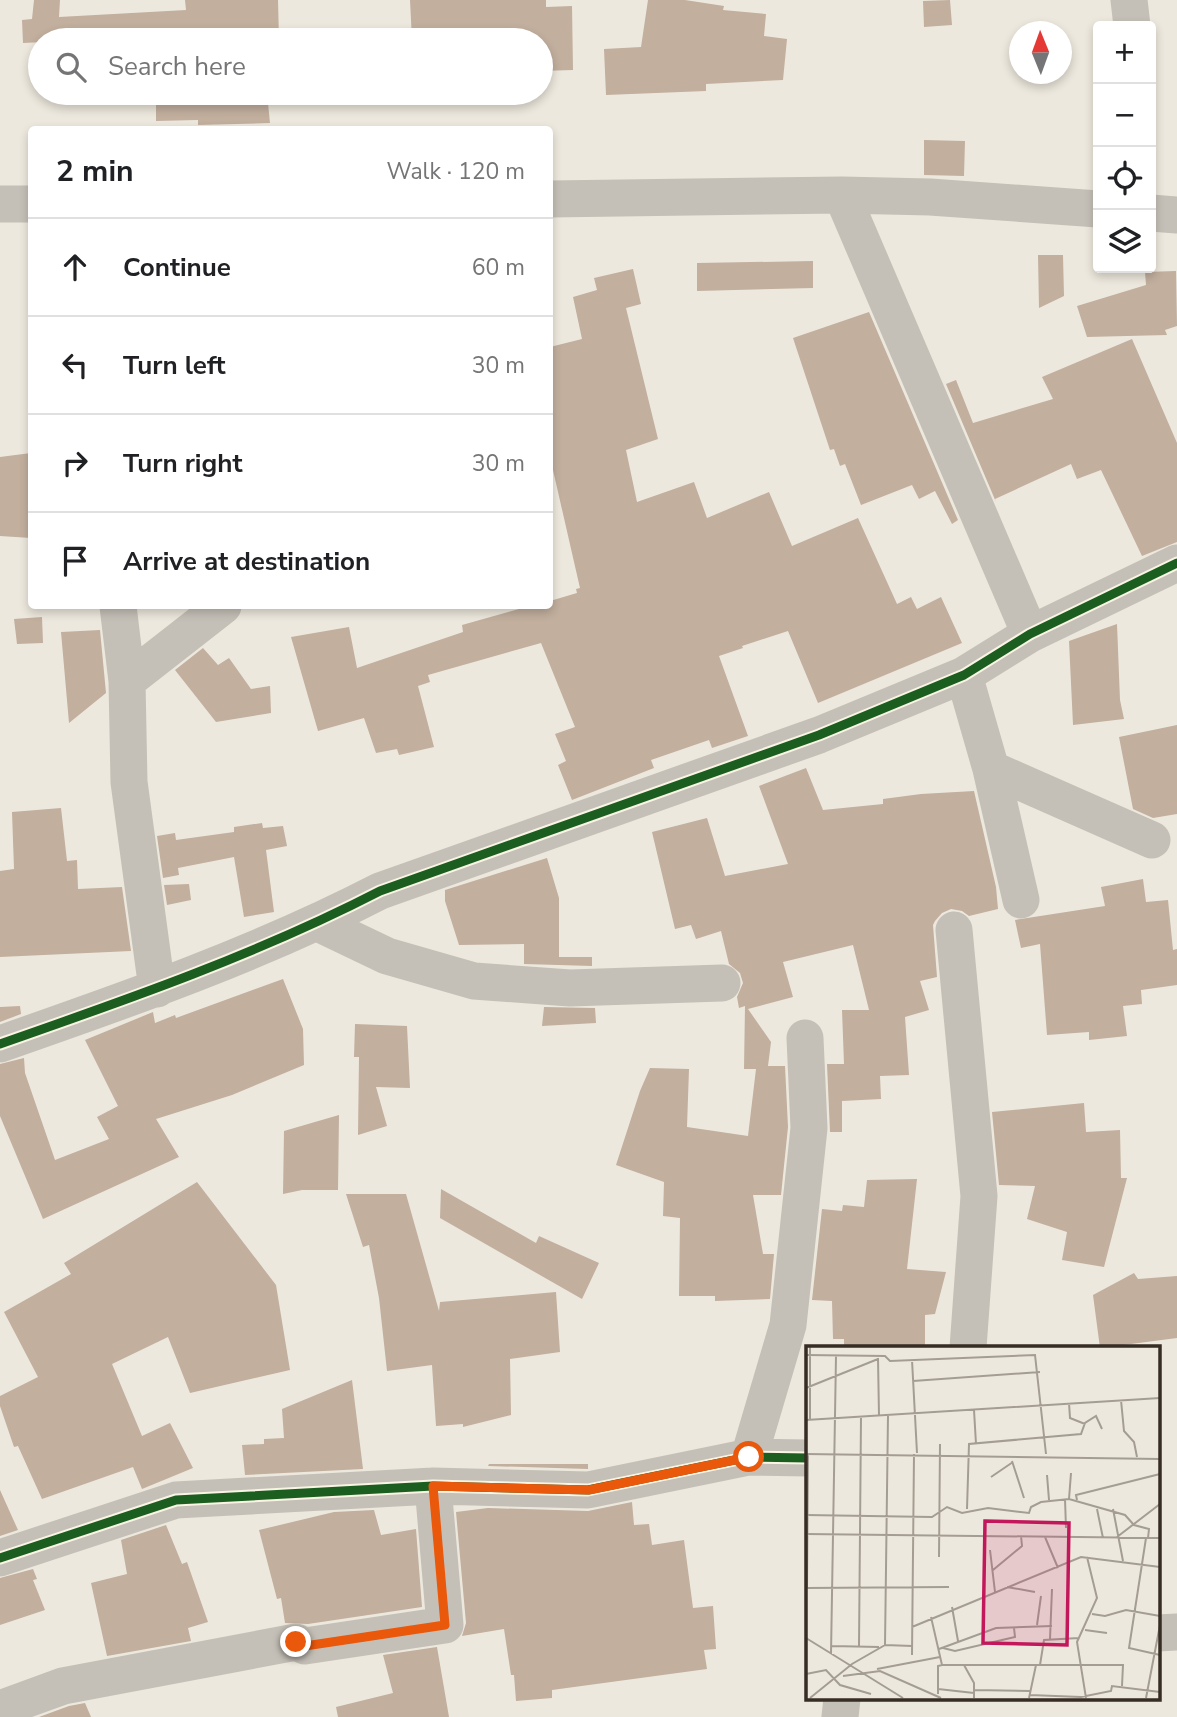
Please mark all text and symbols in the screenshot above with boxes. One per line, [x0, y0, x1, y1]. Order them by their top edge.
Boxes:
north arrow [1009, 21, 1072, 84]
map controls [1093, 21, 1156, 273]
button: + [1093, 21, 1156, 84]
search box [28, 28, 553, 105]
icon: search [52, 48, 90, 86]
text: Search here [108, 49, 246, 84]
button: − [1093, 84, 1156, 147]
button: locate [1093, 147, 1156, 210]
text: 2 min [56, 151, 134, 192]
text: Walk · 120 m [386, 156, 525, 187]
button: layers [1093, 210, 1156, 273]
icon: ahead [56, 248, 94, 286]
text: Continue [123, 250, 231, 285]
text: 60 m [472, 252, 525, 283]
icon: left [56, 346, 94, 384]
text: Turn left [123, 348, 226, 383]
text: 30 m [472, 350, 525, 381]
icon: right [56, 444, 94, 482]
text: Turn right [123, 446, 242, 481]
text: 30 m [472, 448, 525, 479]
icon: arrive [56, 542, 94, 580]
text: Arrive at destination [123, 544, 370, 579]
inset map [806, 1346, 1160, 1700]
route start [733, 1441, 764, 1472]
route end [280, 1626, 311, 1657]

